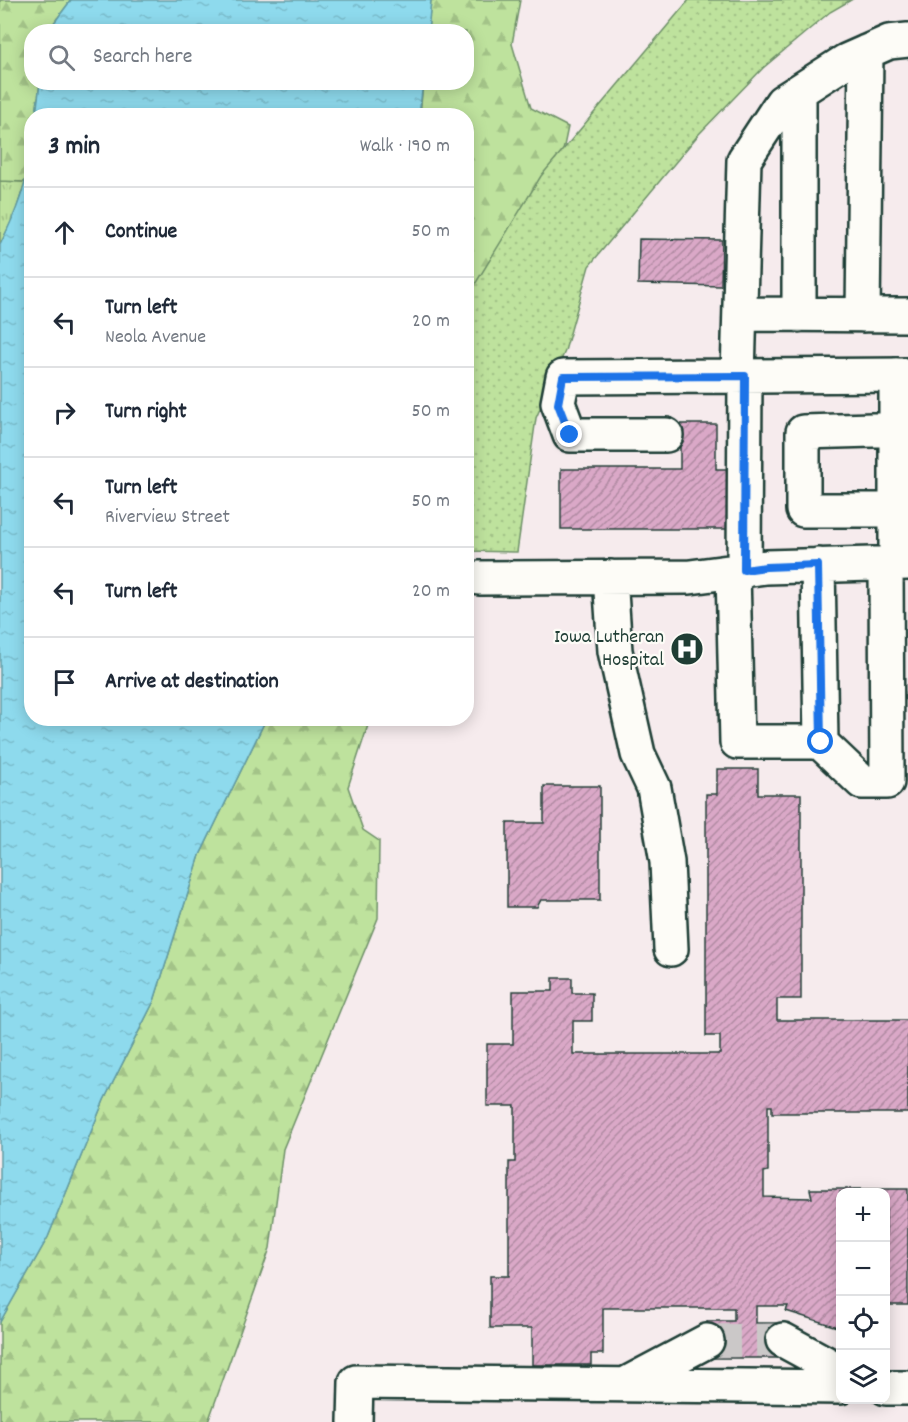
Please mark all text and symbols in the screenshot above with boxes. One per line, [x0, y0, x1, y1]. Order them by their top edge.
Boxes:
search box [24, 24, 474, 90]
icon: search [45, 41, 78, 74]
text: Search here [93, 42, 192, 73]
text: 3 min [48, 129, 100, 166]
text: Walk · 190 m [360, 133, 450, 161]
icon: ahead [48, 216, 81, 249]
text: Continue [105, 217, 177, 248]
text: 50 m [412, 218, 450, 246]
text: Turn left [105, 293, 177, 324]
icon: left [48, 306, 81, 339]
text: 20 m [412, 308, 450, 336]
text: Neola Avenue [105, 324, 206, 352]
icon: right [48, 396, 81, 429]
text: Turn right [105, 397, 187, 428]
text: 50 m [412, 398, 450, 426]
route end [556, 421, 582, 447]
text: Turn left [105, 473, 177, 504]
icon: left [48, 486, 81, 519]
text: 50 m [412, 488, 450, 516]
text: Riverview Street [105, 504, 230, 532]
icon: left [48, 576, 81, 609]
text: Turn left [105, 577, 177, 608]
text: 20 m [412, 578, 450, 606]
place label: Iowa Lutheran Hospital [554, 624, 664, 675]
hospital icon: Iowa Lutheran Hospital [669, 631, 705, 667]
icon: arrive [48, 666, 81, 699]
text: Arrive at destination [105, 667, 279, 698]
route start [807, 728, 833, 754]
map controls [836, 1188, 890, 1404]
button: + [836, 1188, 890, 1242]
button: − [836, 1242, 890, 1296]
button: locate [836, 1296, 890, 1350]
button: layers [836, 1350, 890, 1404]

